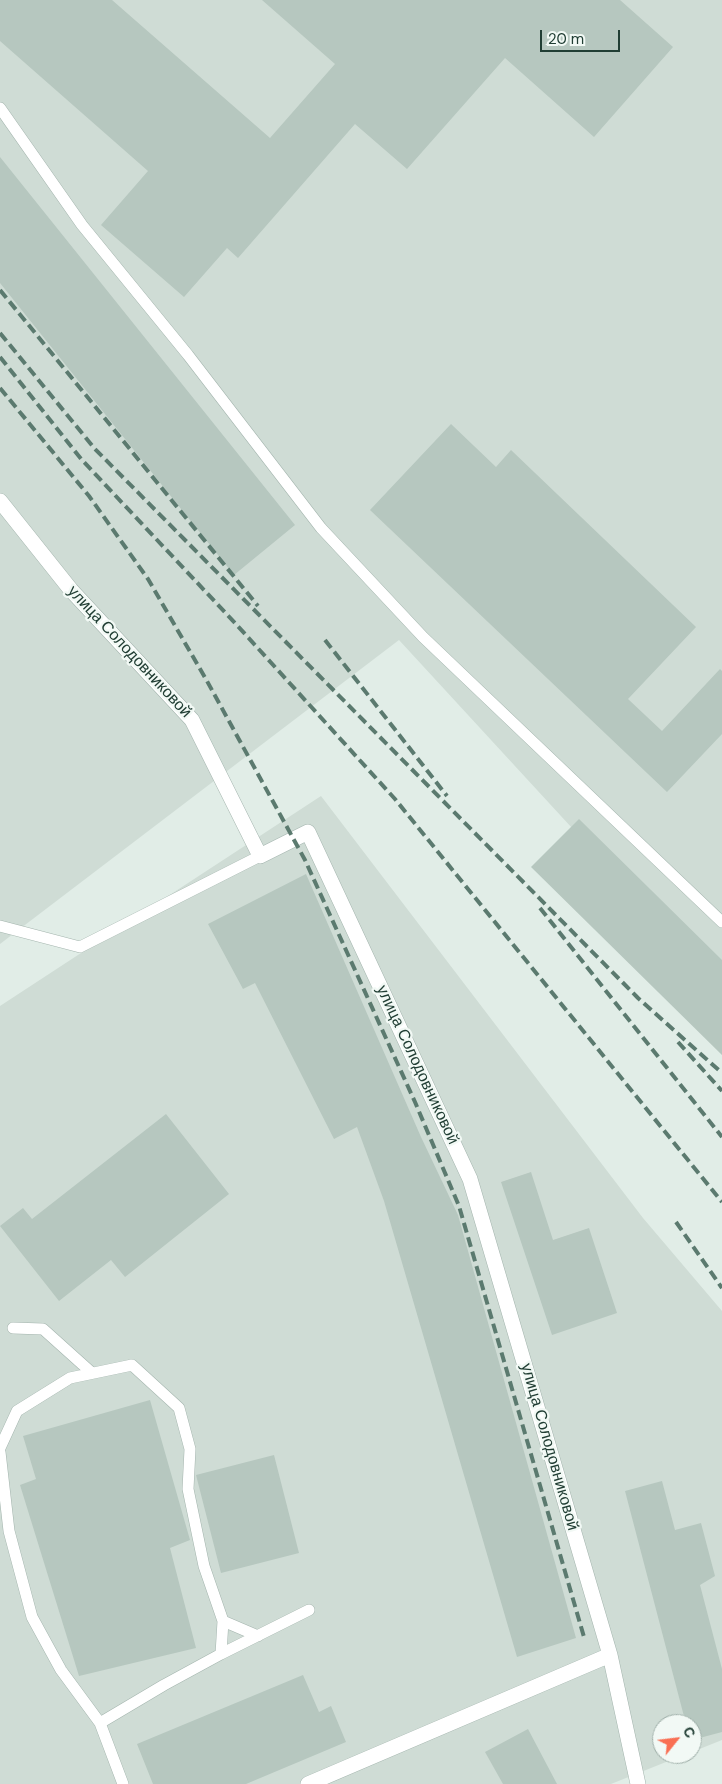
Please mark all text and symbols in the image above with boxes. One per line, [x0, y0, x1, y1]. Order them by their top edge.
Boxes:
scale bar [542, 20, 622, 52]
text: 20 m [548, 29, 584, 49]
street label: улица Солодовниковой [63, 582, 195, 722]
street label: улица Солодовниковой [372, 982, 462, 1148]
street label: улица Солодовниковой [516, 1361, 582, 1533]
north arrow [652, 1714, 702, 1764]
text: С [679, 1723, 700, 1741]

